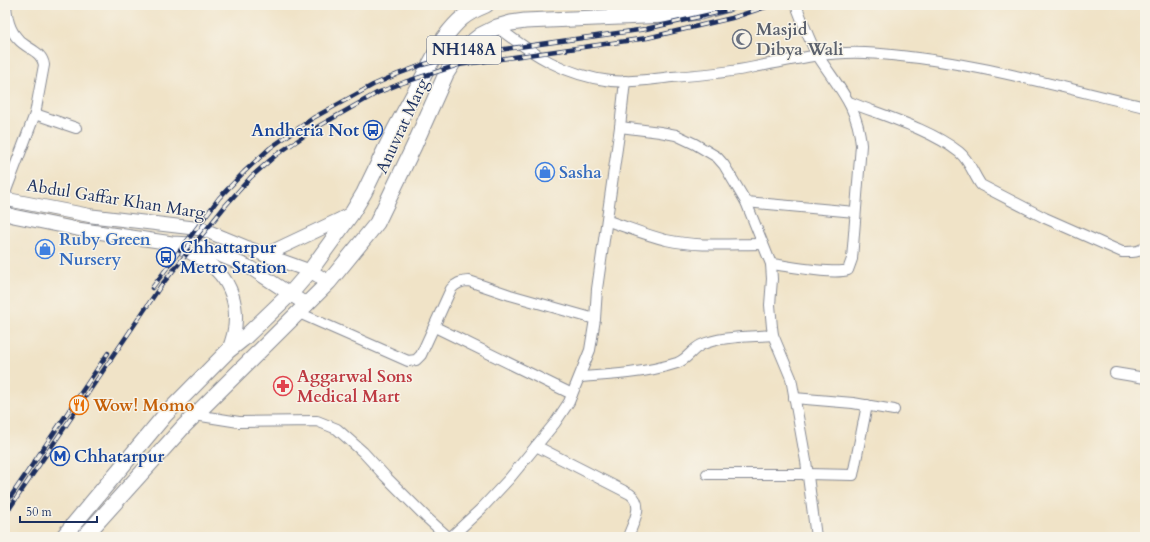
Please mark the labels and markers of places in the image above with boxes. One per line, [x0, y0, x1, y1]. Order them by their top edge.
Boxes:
place label: Masjid Dibya Wali [756, 18, 844, 61]
mosque icon: Masjid Dibya Wali [731, 28, 753, 50]
place label: Andheria Not [251, 119, 359, 142]
bus stop icon: Andheria Not [362, 119, 384, 141]
shop icon: Sasha [534, 161, 556, 183]
place label: Sasha [559, 161, 602, 184]
place label: Ruby Green Nursery [59, 228, 151, 271]
place label: Chhattarpur Metro Station [180, 236, 287, 279]
shop icon: Ruby Green Nursery [34, 238, 56, 260]
bus stop icon: Chhattarpur Metro Station [155, 246, 177, 268]
place label: Aggarwal Sons Medical Mart [297, 365, 413, 408]
pharmacy icon: Aggarwal Sons Medical Mart [272, 375, 294, 397]
restaurant icon: Wow! Momo [68, 394, 90, 416]
place label: Wow! Momo [92, 394, 195, 417]
metro station icon: Chhatarpur [49, 445, 71, 467]
place label: Chhatarpur [74, 445, 165, 468]

